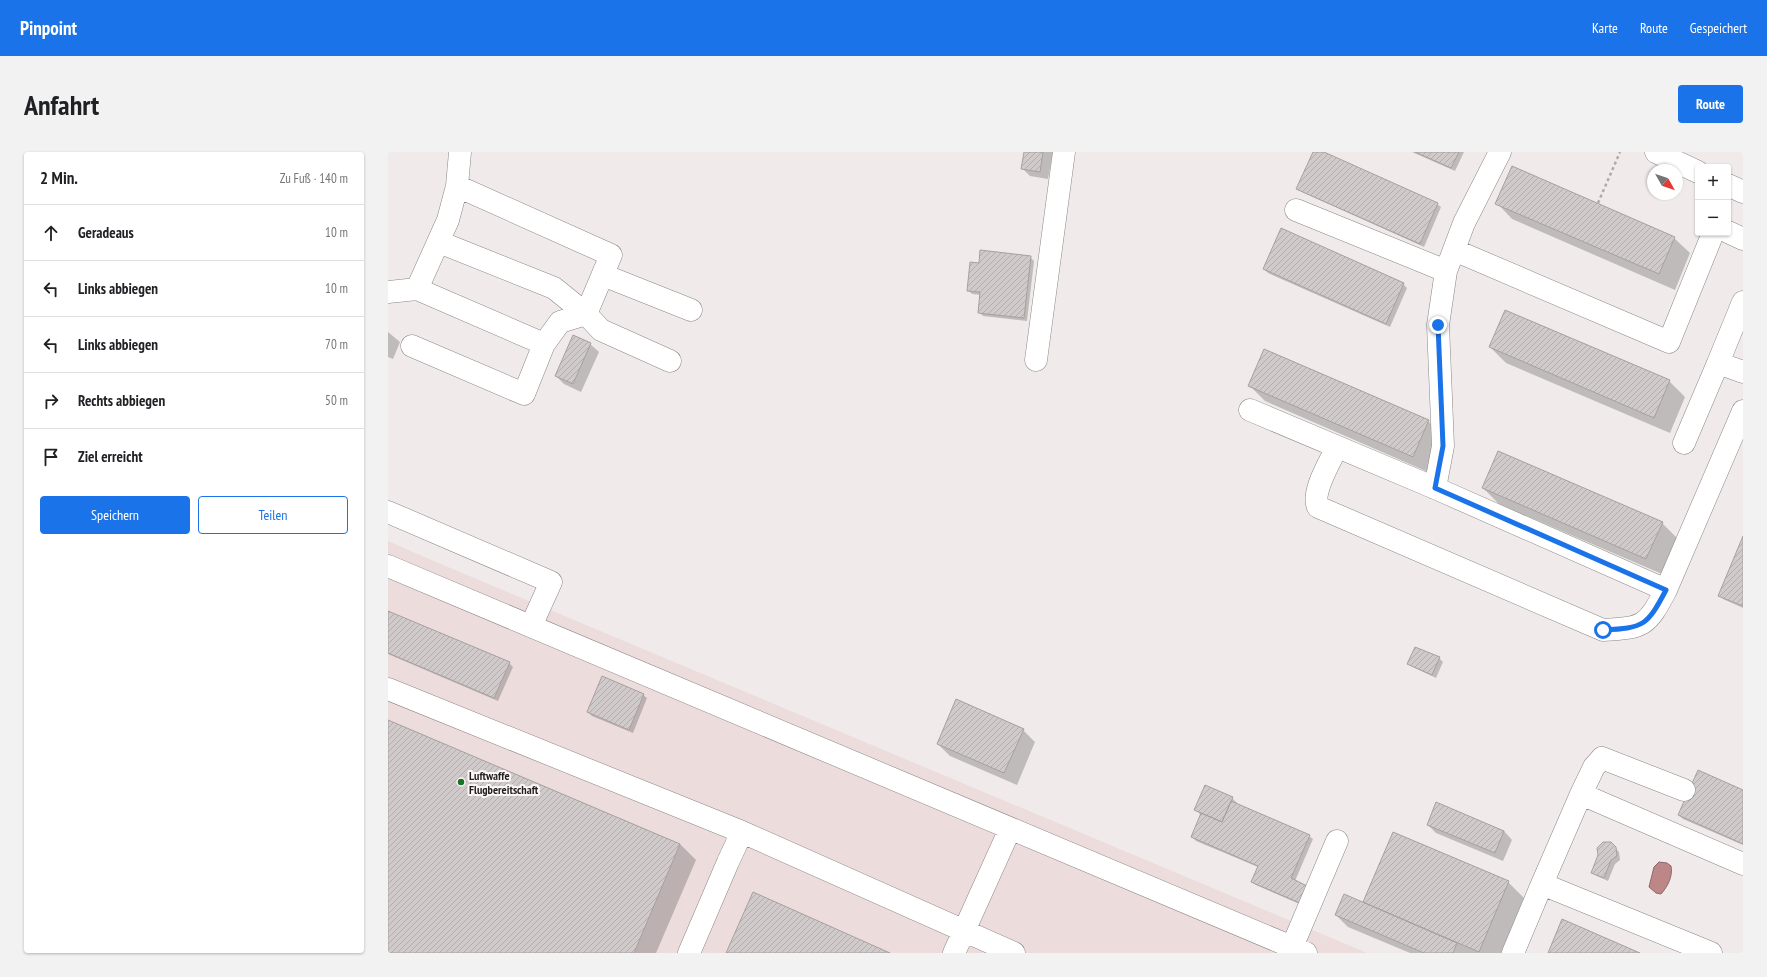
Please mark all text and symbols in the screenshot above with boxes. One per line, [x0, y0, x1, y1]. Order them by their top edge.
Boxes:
text: Pinpoint [20, 16, 77, 40]
text: Karte [1592, 19, 1618, 37]
text: Route [1640, 19, 1668, 37]
text: Gespeichert [1690, 19, 1747, 37]
button: Route [1678, 85, 1743, 123]
text: Anfahrt [24, 86, 99, 123]
north arrow [1647, 164, 1683, 200]
map controls [1695, 164, 1731, 236]
button: + [1695, 164, 1731, 200]
text: 2 Min. [40, 167, 78, 189]
text: Zu Fuß · 140 m [280, 170, 348, 187]
button: − [1695, 200, 1731, 236]
icon: ahead [40, 222, 62, 244]
text: Geradeaus [78, 223, 134, 242]
text: 10 m [325, 224, 348, 241]
icon: left [40, 278, 62, 300]
text: Links abbiegen [78, 279, 158, 298]
text: 10 m [325, 280, 348, 297]
route end [1429, 316, 1447, 334]
icon: left [40, 334, 62, 356]
text: Links abbiegen [78, 335, 158, 354]
text: 70 m [325, 336, 348, 353]
icon: right [40, 390, 62, 412]
text: Rechts abbiegen [78, 391, 165, 410]
text: 50 m [325, 392, 348, 409]
icon: arrive [40, 446, 62, 468]
text: Ziel erreicht [78, 447, 143, 466]
button: Speichern [40, 496, 190, 534]
button: Teilen [198, 496, 348, 534]
route start [1594, 621, 1612, 639]
place label: Luftwaffe Flugbereitschaft [469, 768, 539, 797]
marker: Luftwaffe Flugbereitschaft [456, 777, 466, 787]

